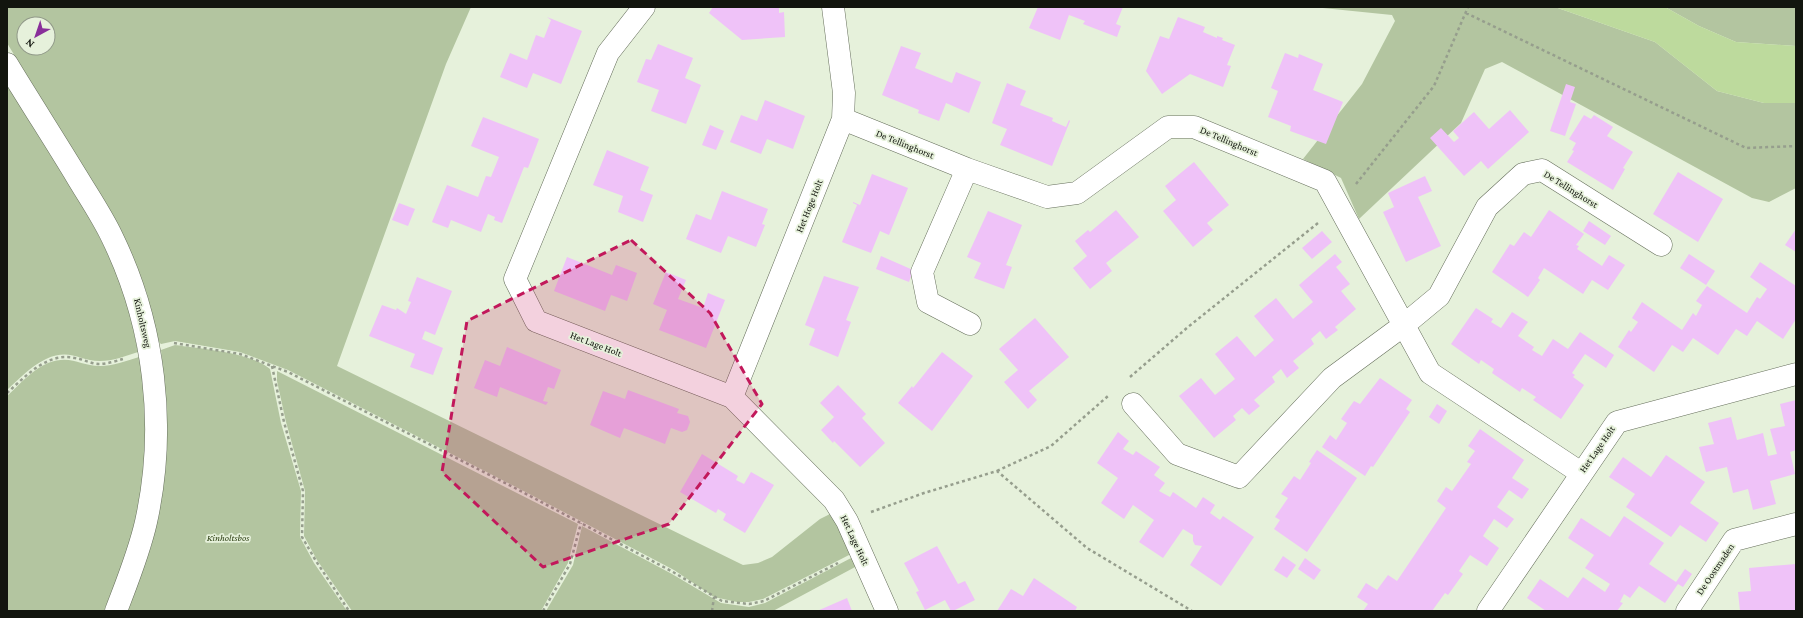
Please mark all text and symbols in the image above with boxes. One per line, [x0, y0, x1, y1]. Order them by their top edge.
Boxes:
north arrow [16, 16, 56, 56]
text: N [22, 36, 36, 51]
street label: De Tellinghorst [1199, 124, 1260, 158]
street label: De Tellinghorst [874, 127, 936, 161]
street label: De Tellinghorst [1542, 168, 1601, 210]
street label: Het Hoge Holt [793, 177, 825, 234]
street label: Kinholtsweg [132, 297, 154, 349]
street label: Het Lage Holt [569, 329, 624, 359]
street label: Het Lage Holt [1577, 423, 1617, 474]
street label: Het Lage Holt [839, 513, 872, 568]
park label: Kinholtsbos [207, 532, 250, 543]
street label: De Oostmaden [1694, 541, 1737, 597]

